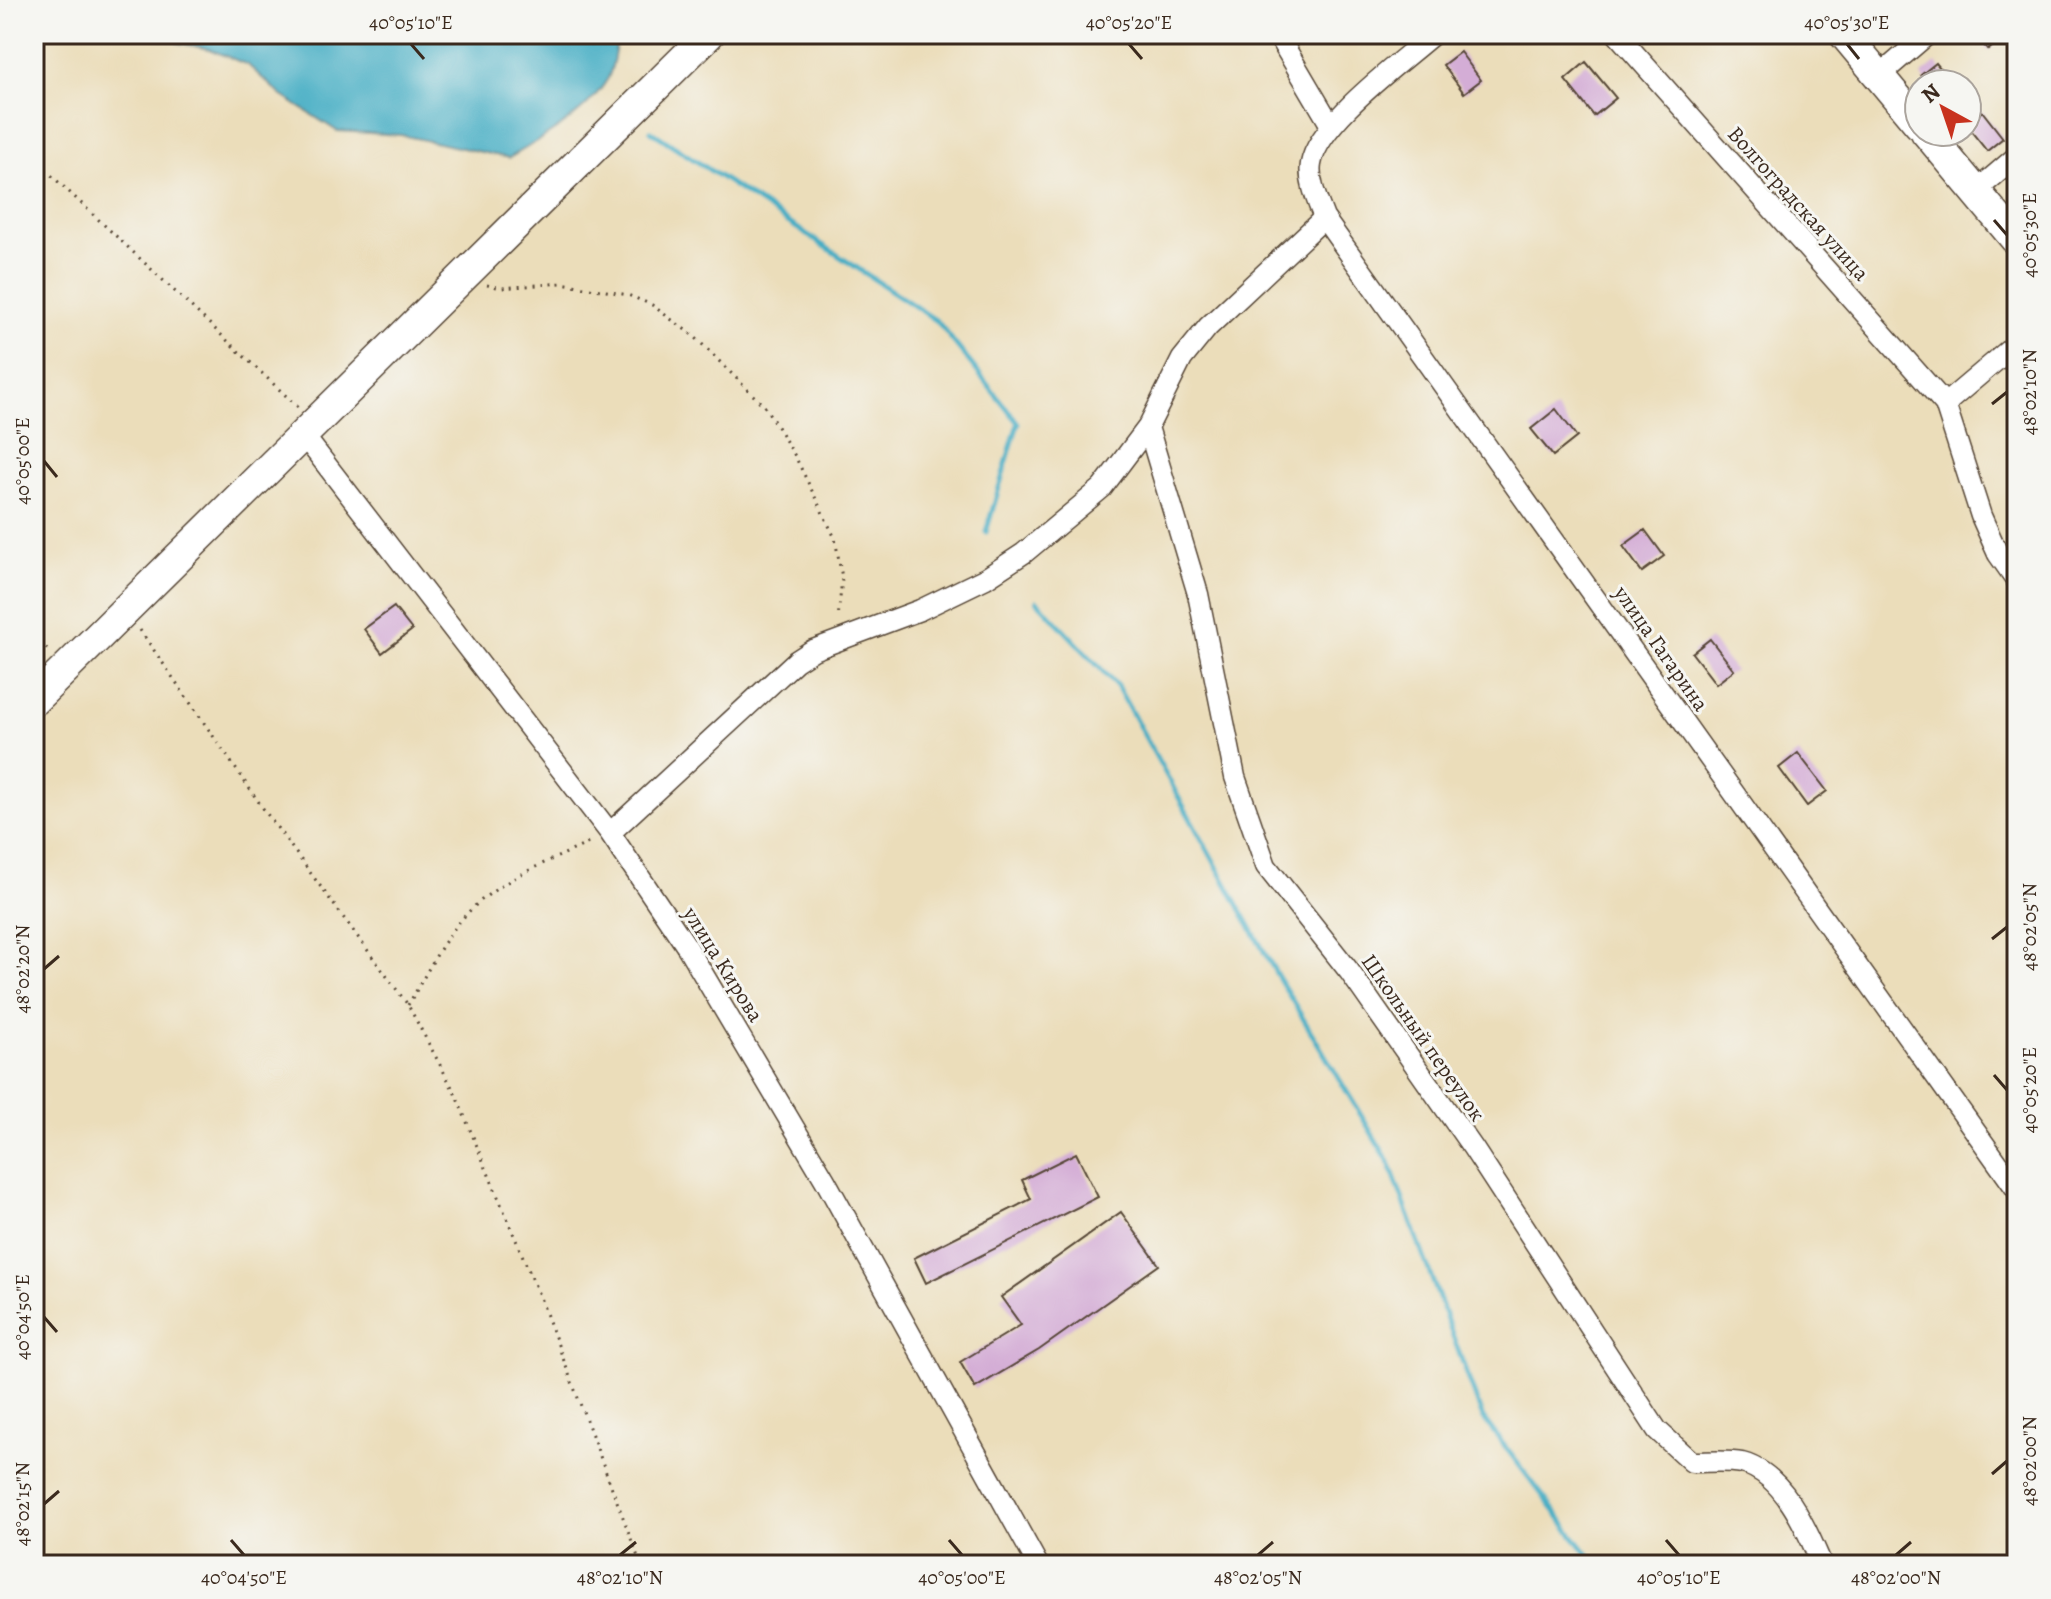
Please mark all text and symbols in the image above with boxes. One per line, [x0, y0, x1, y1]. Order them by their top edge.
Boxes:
text: 40°05'10"E [369, 9, 453, 36]
text: 40°05'20"E [1086, 9, 1172, 36]
text: 40°05'30"E [1804, 9, 1890, 36]
north arrow [1903, 68, 1983, 148]
text: N [1915, 77, 1947, 110]
street label: Волгоградская улица [1721, 120, 1876, 288]
text: 40°05'30"E [2016, 192, 2043, 278]
text: 48°02'10"N [2016, 349, 2043, 435]
text: 40°05'00"E [9, 417, 36, 505]
street label: улица Гагарина [1606, 579, 1716, 718]
text: 48°02'05"N [2016, 883, 2043, 971]
street label: улица Кирова [675, 900, 771, 1029]
text: 48°02'20"N [9, 925, 36, 1013]
street label: Школьный переулок [1354, 948, 1492, 1127]
text: 40°05'20"E [2016, 1047, 2043, 1133]
text: 40°04'50"E [9, 1274, 36, 1360]
text: 48°02'00"N [2016, 1416, 2043, 1506]
text: 48°02'15"N [9, 1462, 36, 1546]
text: 40°04'50"E [201, 1564, 287, 1591]
text: 48°02'10"N [577, 1564, 663, 1591]
text: 40°05'00"E [918, 1564, 1006, 1591]
text: 48°02'05"N [1214, 1564, 1302, 1591]
text: 40°05'10"E [1637, 1564, 1721, 1591]
text: 48°02'00"N [1851, 1564, 1941, 1591]

